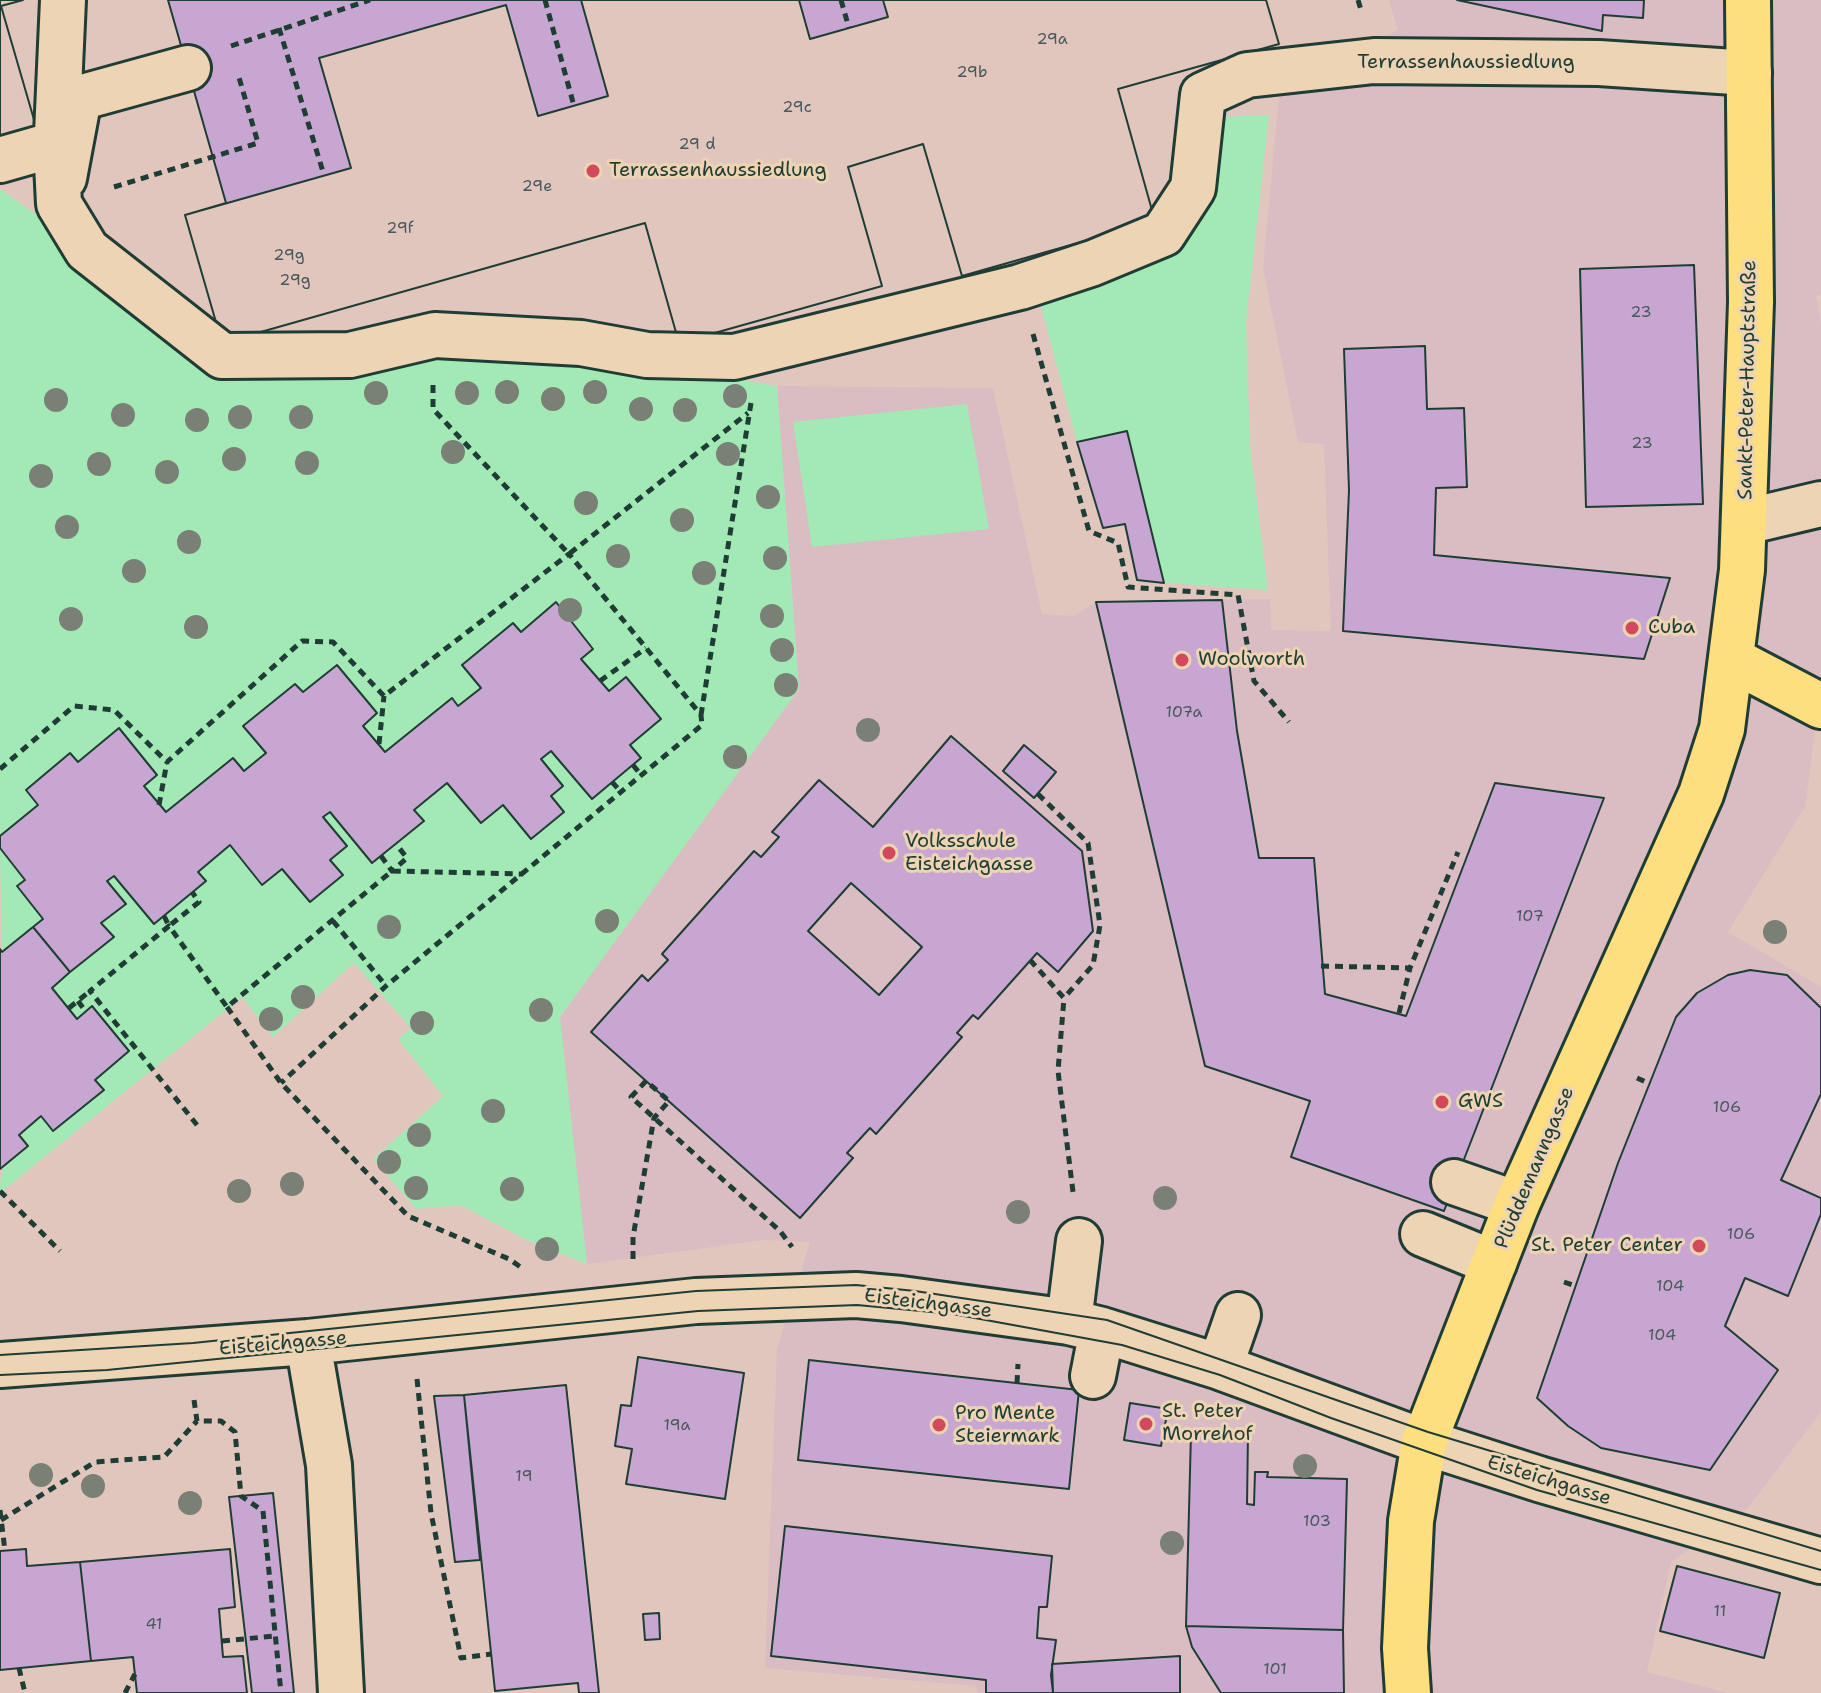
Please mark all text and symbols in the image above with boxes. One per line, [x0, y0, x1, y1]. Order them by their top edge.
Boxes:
house number: 29a [1036, 30, 1068, 50]
street label: Terrassenhaussiedlung [1357, 51, 1575, 75]
house number: 29b [957, 63, 987, 83]
house number: 29c [782, 98, 812, 118]
house number: 29 d [678, 135, 716, 155]
place label: Terrassenhaussiedlung [609, 159, 827, 183]
marker: Terrassenhaussiedlung [584, 162, 602, 180]
house number: 29e [522, 177, 552, 197]
house number: 29f [386, 219, 414, 239]
house number: 29g [273, 246, 305, 266]
street label: Sankt-Peter-Hauptstraße [1734, 260, 1762, 500]
house number: 29g [279, 271, 311, 291]
house number: 23 [1630, 303, 1652, 323]
house number: 23 [1631, 434, 1653, 454]
place label: Cuba [1648, 616, 1695, 640]
marker: Cuba [1623, 619, 1641, 637]
place label: Woolworth [1198, 648, 1305, 672]
marker: Woolworth [1173, 651, 1191, 669]
house number: 107a [1166, 703, 1202, 723]
place label: Volksschule Eisteichgasse [905, 830, 1034, 877]
marker: Volksschule Eisteichgasse [880, 844, 898, 862]
house number: 107 [1516, 907, 1544, 927]
street label: Plüddemanngasse [1490, 1083, 1580, 1253]
place label: GWS [1458, 1090, 1503, 1114]
marker: GWS [1433, 1093, 1451, 1111]
house number: 106 [1713, 1098, 1741, 1118]
house number: 106 [1727, 1225, 1755, 1245]
place label: St. Peter Center [1531, 1234, 1683, 1258]
marker: St. Peter Center [1690, 1237, 1708, 1255]
house number: 104 [1656, 1277, 1684, 1297]
street label: Eisteichgasse [863, 1284, 993, 1324]
street label: Eisteichgasse [218, 1326, 348, 1362]
house number: 104 [1648, 1326, 1676, 1346]
place label: St. Peter Morrehof [1162, 1400, 1253, 1447]
place label: Pro Mente Steiermark [955, 1402, 1060, 1449]
marker: St. Peter Morrehof [1137, 1415, 1155, 1433]
house number: 19a [664, 1416, 690, 1436]
marker: Pro Mente Steiermark [930, 1416, 948, 1434]
street label: Eisteichgasse [1484, 1451, 1614, 1511]
house number: 19 [515, 1467, 533, 1487]
house number: 103 [1303, 1512, 1331, 1532]
house number: 11 [1714, 1602, 1726, 1622]
house number: 41 [145, 1615, 163, 1635]
house number: 101 [1263, 1660, 1287, 1680]

